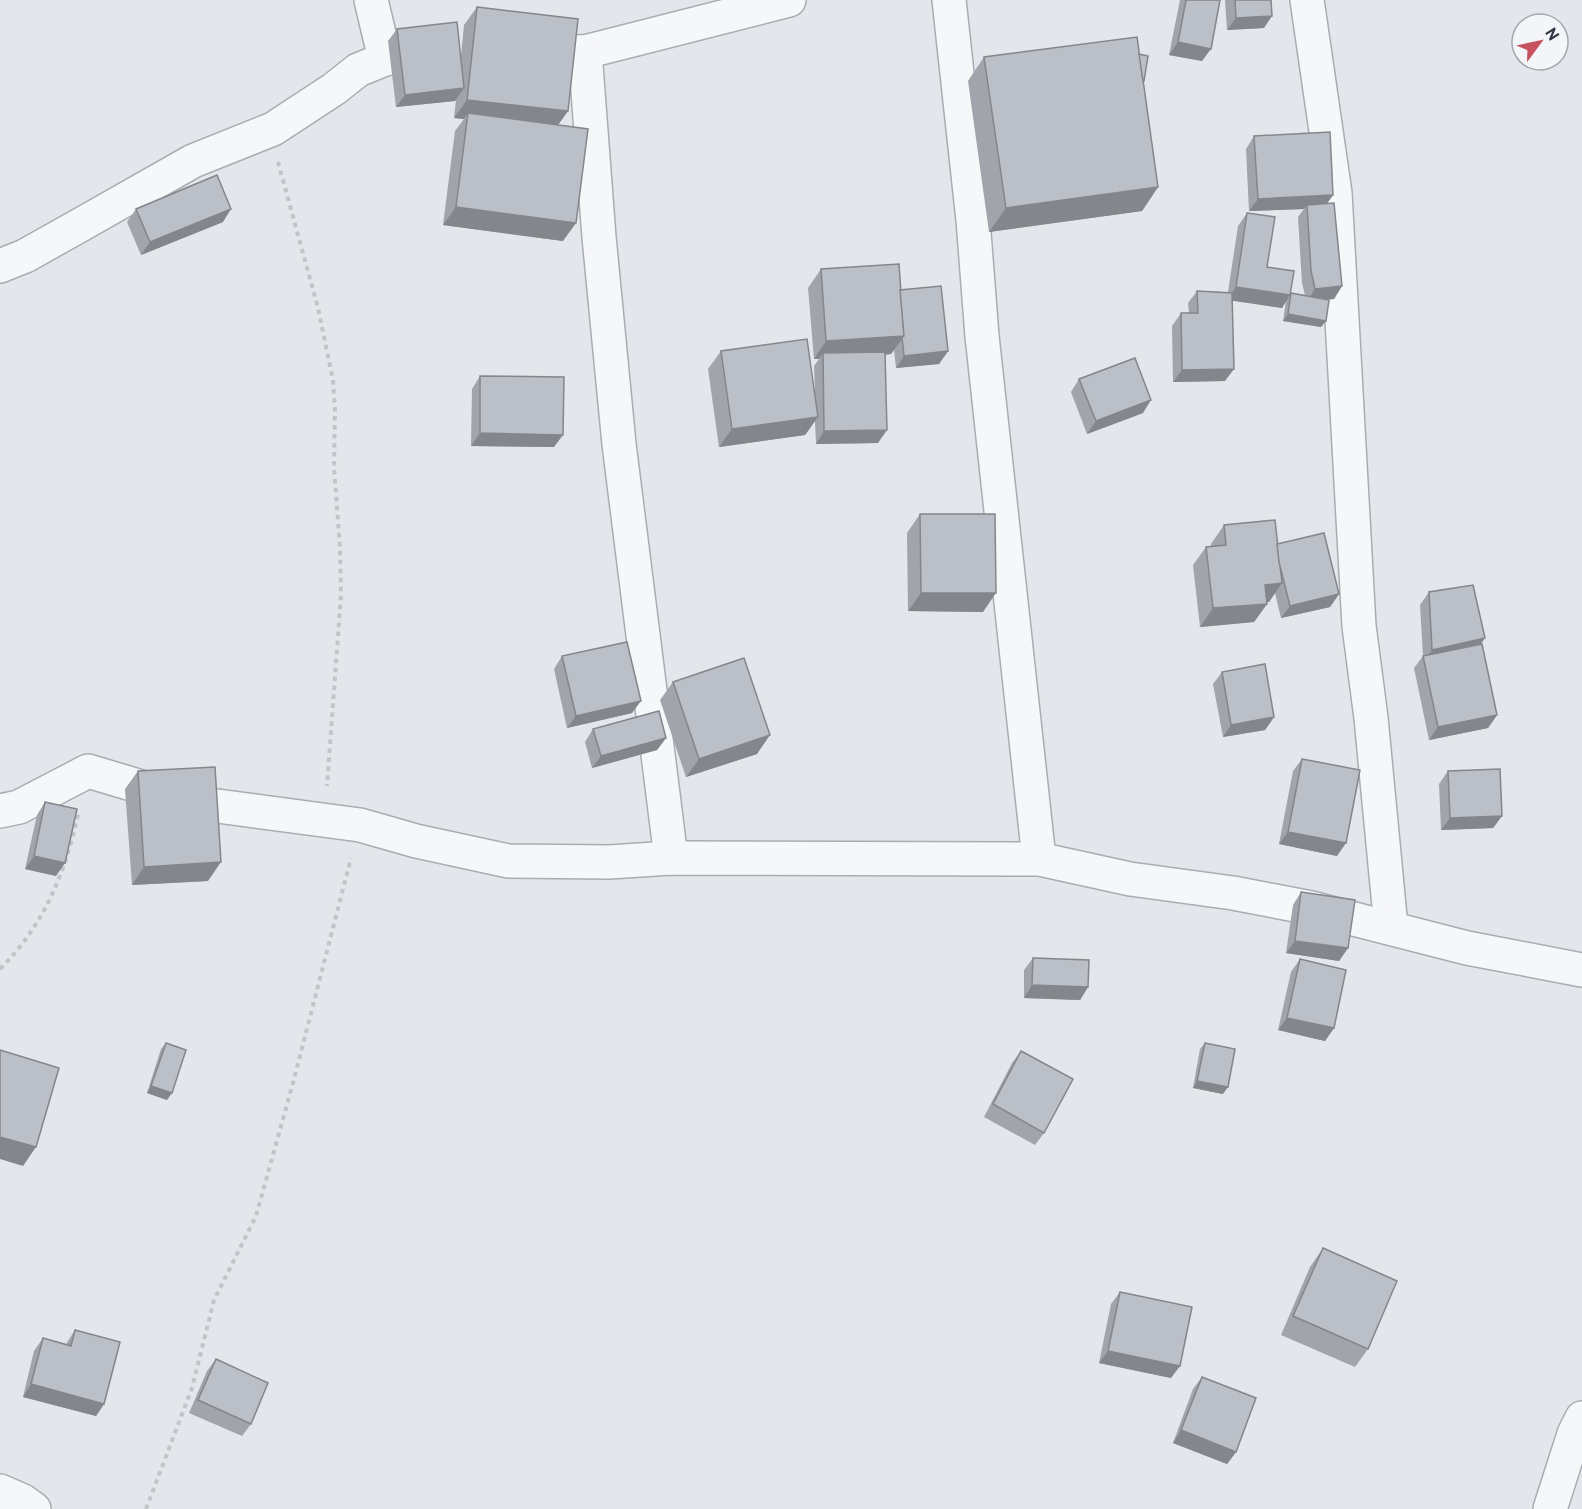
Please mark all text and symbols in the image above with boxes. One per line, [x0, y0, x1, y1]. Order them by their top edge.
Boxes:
north arrow [1510, 12, 1570, 72]
text: N [1539, 25, 1562, 45]

